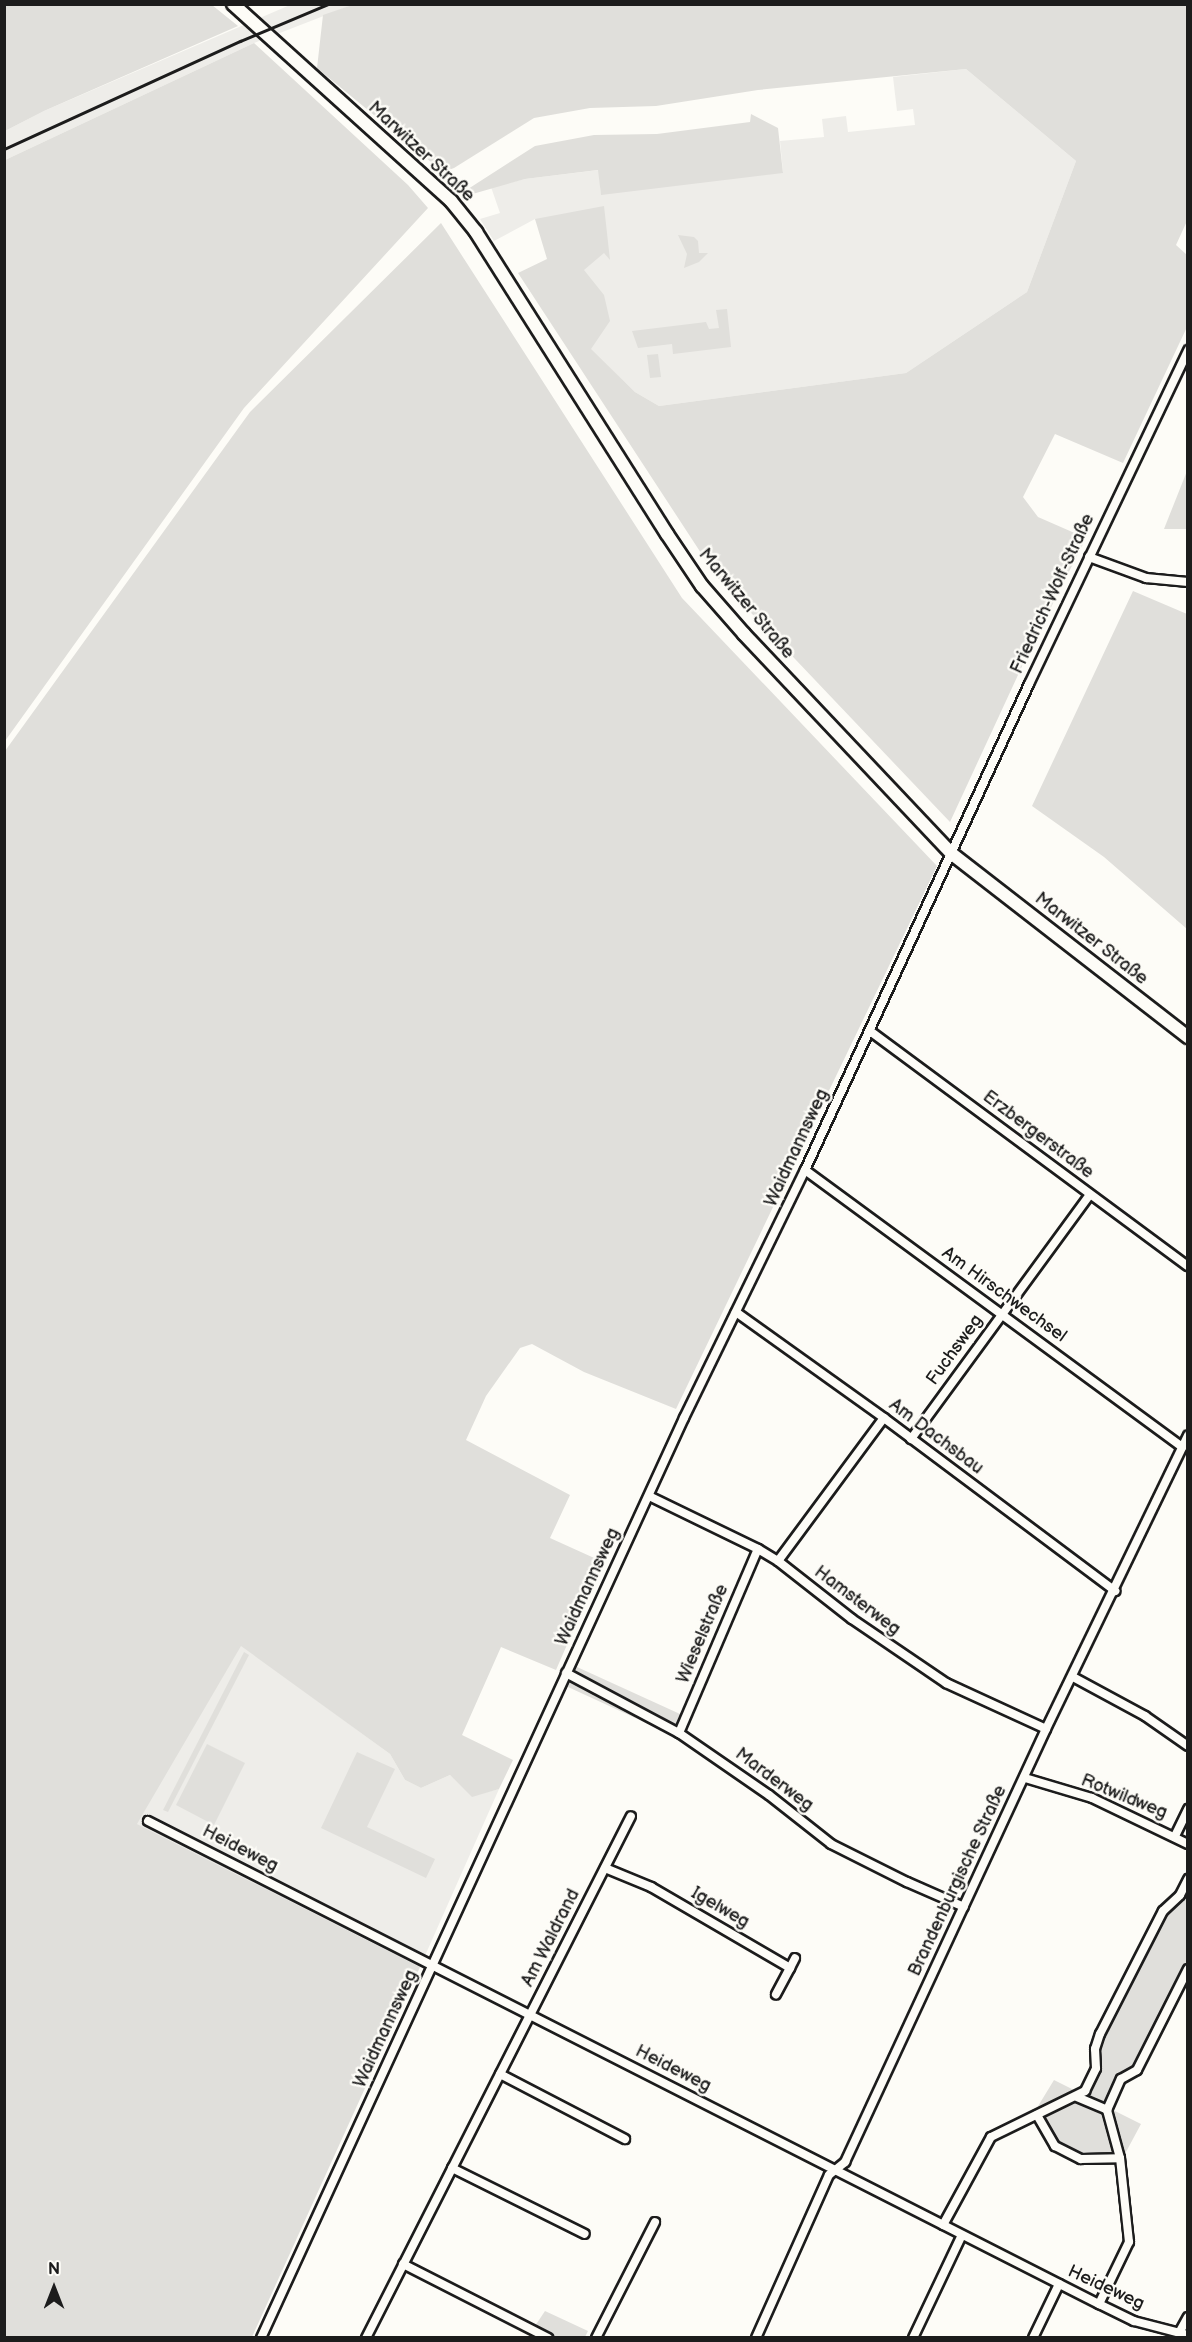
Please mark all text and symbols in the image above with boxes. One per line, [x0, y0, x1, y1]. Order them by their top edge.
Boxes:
street label: Marwitzer Straße [363, 97, 479, 207]
street label: Friedrich-Wolf-Straße [1006, 511, 1100, 677]
street label: Marwitzer Straße [693, 544, 799, 664]
street label: Marwitzer Straße [1030, 888, 1152, 990]
street label: Waidmannsweg [760, 1086, 834, 1210]
street label: Erzbergerstraße [978, 1086, 1098, 1184]
street label: Am Hirschwechsel [938, 1243, 1070, 1347]
street label: Fuchsweg [922, 1311, 988, 1389]
street label: Am Dachsbau [885, 1394, 987, 1480]
street label: Waidmannsweg [551, 1525, 625, 1649]
street label: Hamsterweg [810, 1562, 904, 1640]
street label: Wieselstraße [672, 1581, 734, 1687]
street label: Marderweg [731, 1744, 817, 1816]
street label: Rotwildweg [1078, 1770, 1170, 1824]
street label: Brandenburgische Straße [904, 1782, 1012, 1980]
street label: Heideweg [199, 1821, 281, 1877]
street label: Igelweg [687, 1883, 753, 1933]
street label: Am Waldrand [517, 1885, 585, 1991]
street label: Waidmannsweg [349, 1967, 423, 2091]
street label: Heideweg [632, 2041, 714, 2097]
north arrow [24, 2258, 84, 2318]
text: N [48, 2260, 60, 2279]
street label: Heideweg [1064, 2261, 1148, 2315]

